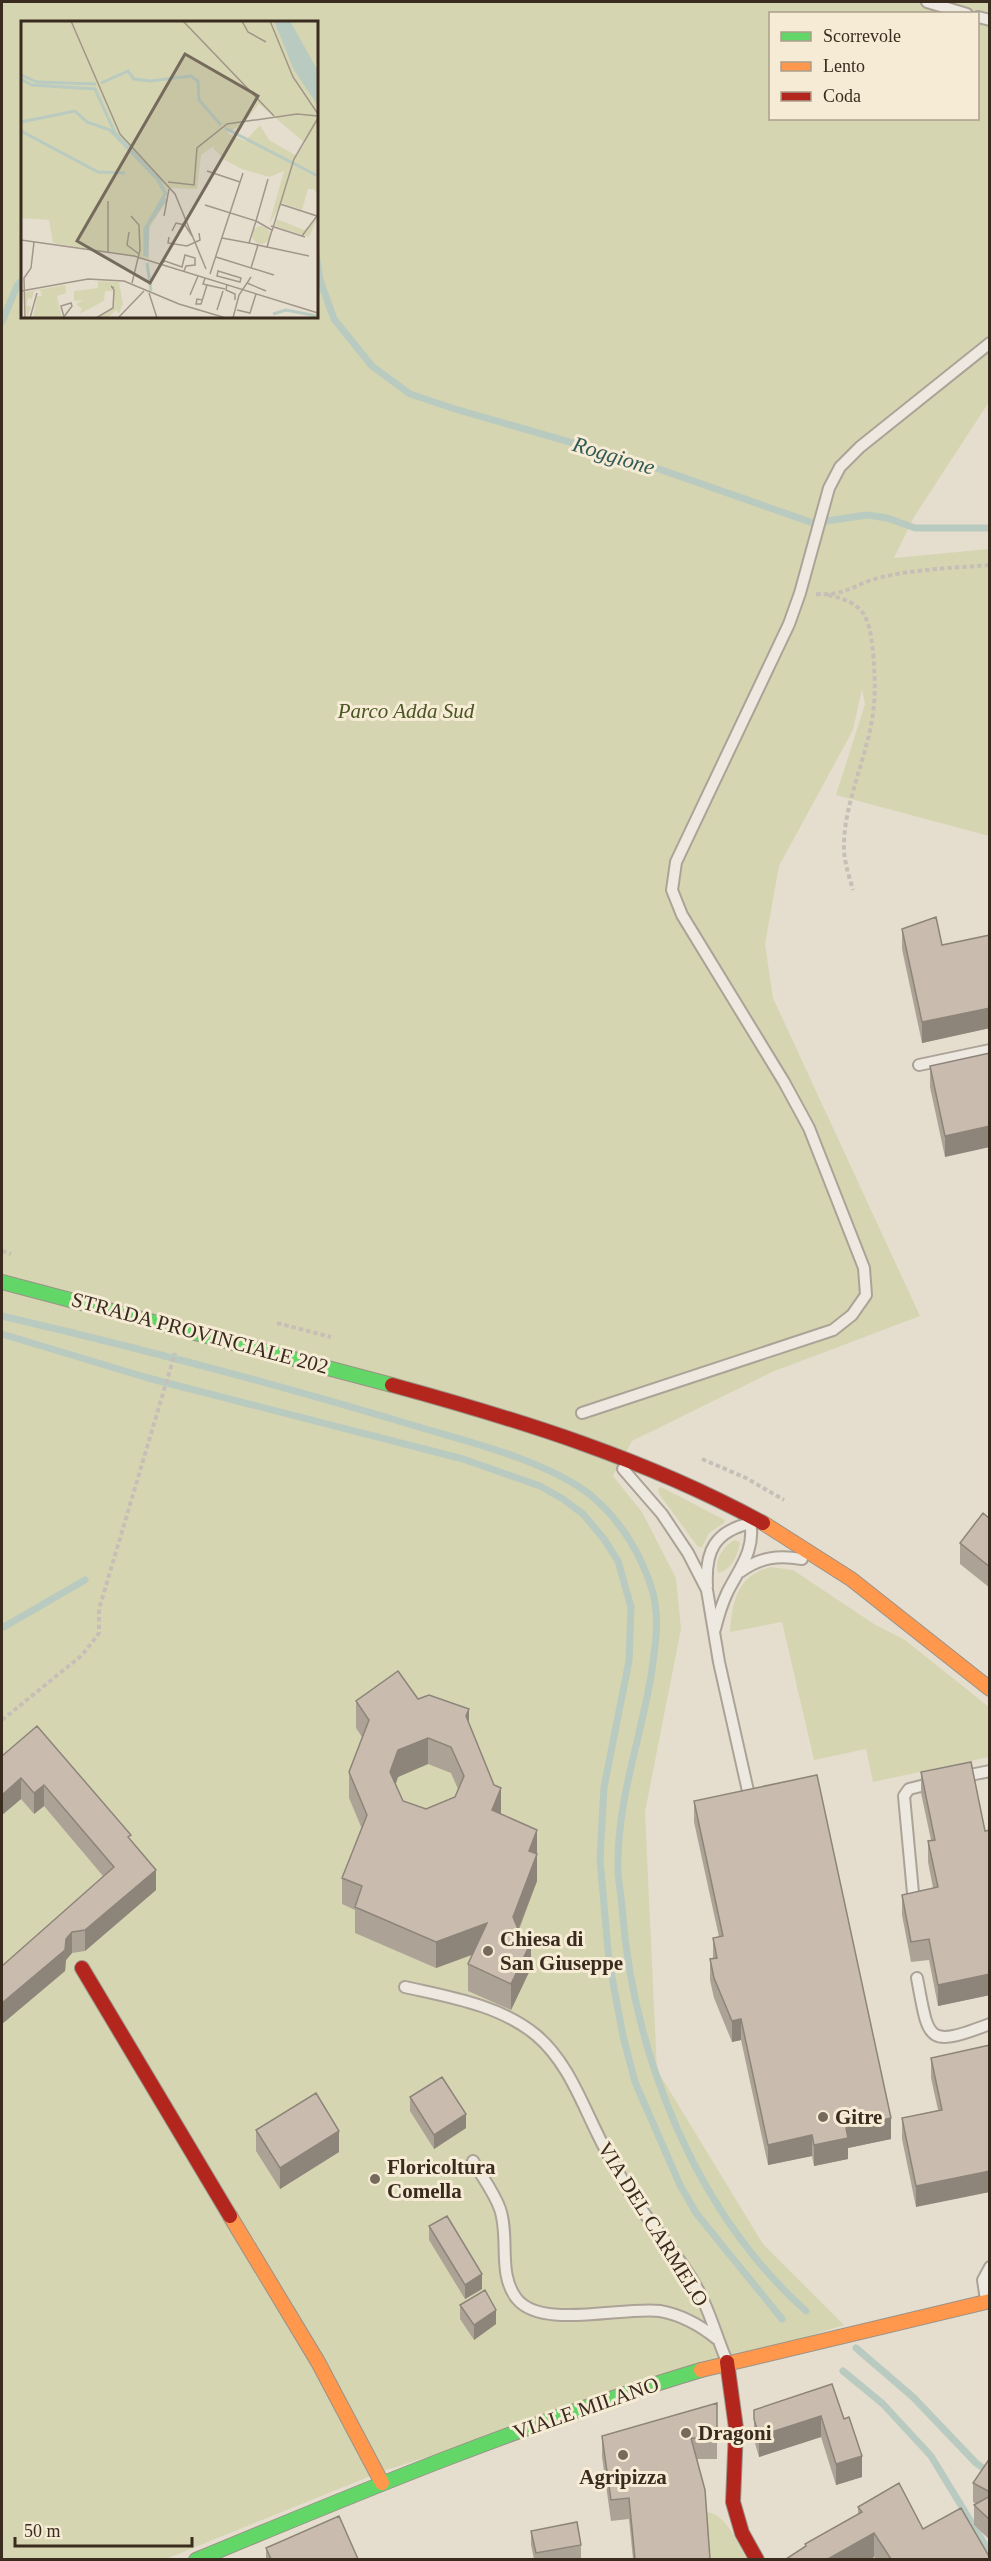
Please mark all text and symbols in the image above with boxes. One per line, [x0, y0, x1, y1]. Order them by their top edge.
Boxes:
legend [769, 12, 979, 120]
inset map [21, 21, 318, 318]
text: Scorrevole [823, 26, 901, 46]
text: Lento [823, 56, 865, 76]
text: Coda [823, 86, 861, 106]
water label: Roggione [569, 431, 658, 480]
park label: Parco Adda Sud [337, 699, 475, 723]
street label: STRADA PROVINCIALE 202 [69, 1287, 331, 1379]
place label: Chiesa di San Giuseppe [500, 1927, 623, 1975]
marker: Chiesa di San Giuseppe [481, 1944, 495, 1958]
place label: Gitre [835, 2105, 882, 2129]
marker: Gitre [816, 2110, 830, 2124]
street label: VIA DEL CARMELO [593, 2137, 713, 2311]
place label: Floricoltura Comella [387, 2155, 496, 2203]
marker: Floricoltura Comella [368, 2172, 382, 2186]
street label: VIALE MILANO [510, 2372, 662, 2444]
place label: Dragoni [698, 2421, 772, 2445]
marker: Dragoni [679, 2426, 693, 2440]
marker: Agripizza [616, 2448, 630, 2462]
place label: Agripizza [579, 2465, 667, 2489]
scale bar [15, 2510, 192, 2548]
text: 50 m [24, 2521, 61, 2541]

